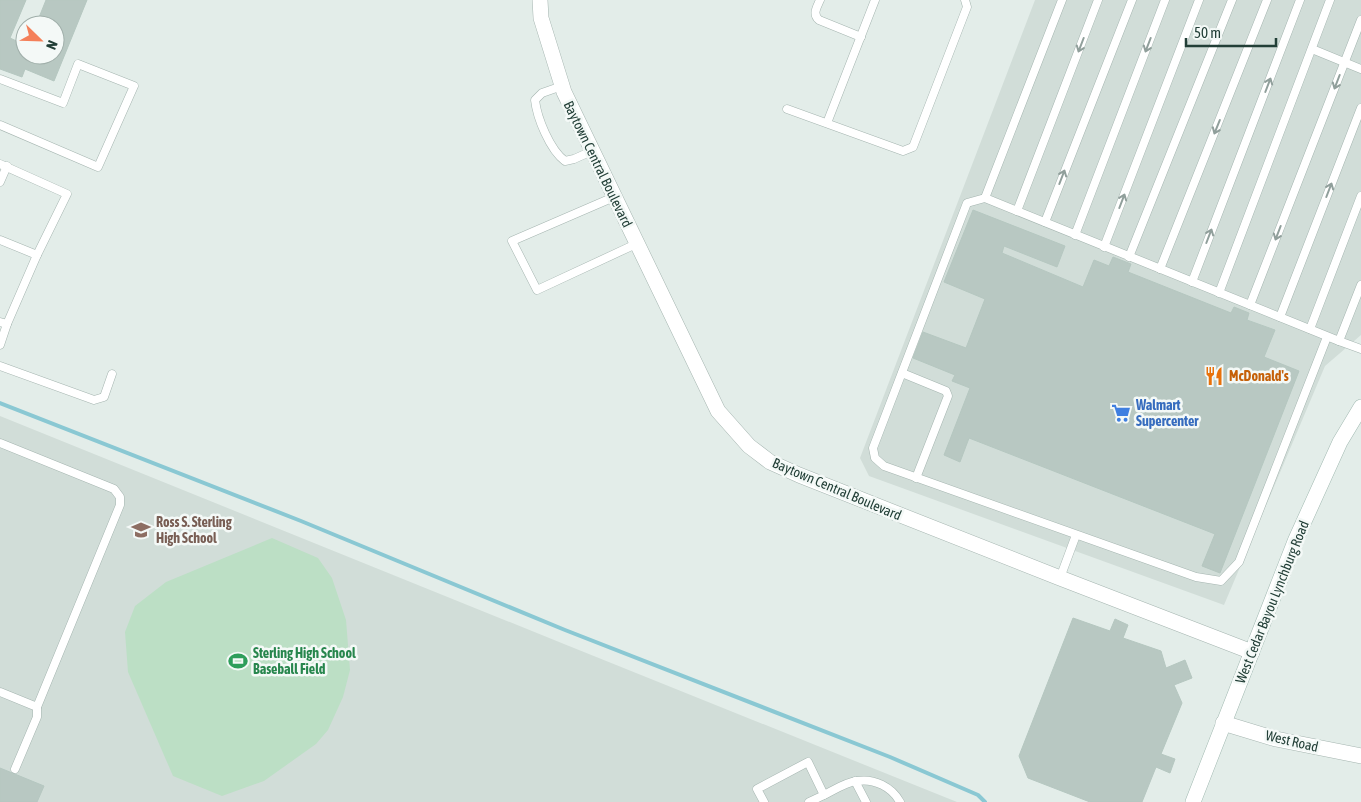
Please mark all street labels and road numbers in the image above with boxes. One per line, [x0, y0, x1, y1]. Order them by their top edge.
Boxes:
street label: Baytown Central Boulevard [560, 98, 636, 230]
street label: Baytown Central Boulevard [770, 455, 904, 523]
street label: West Cedar Bayou Lynchburg Road [1232, 518, 1312, 686]
street label: West Road [1264, 727, 1320, 755]

